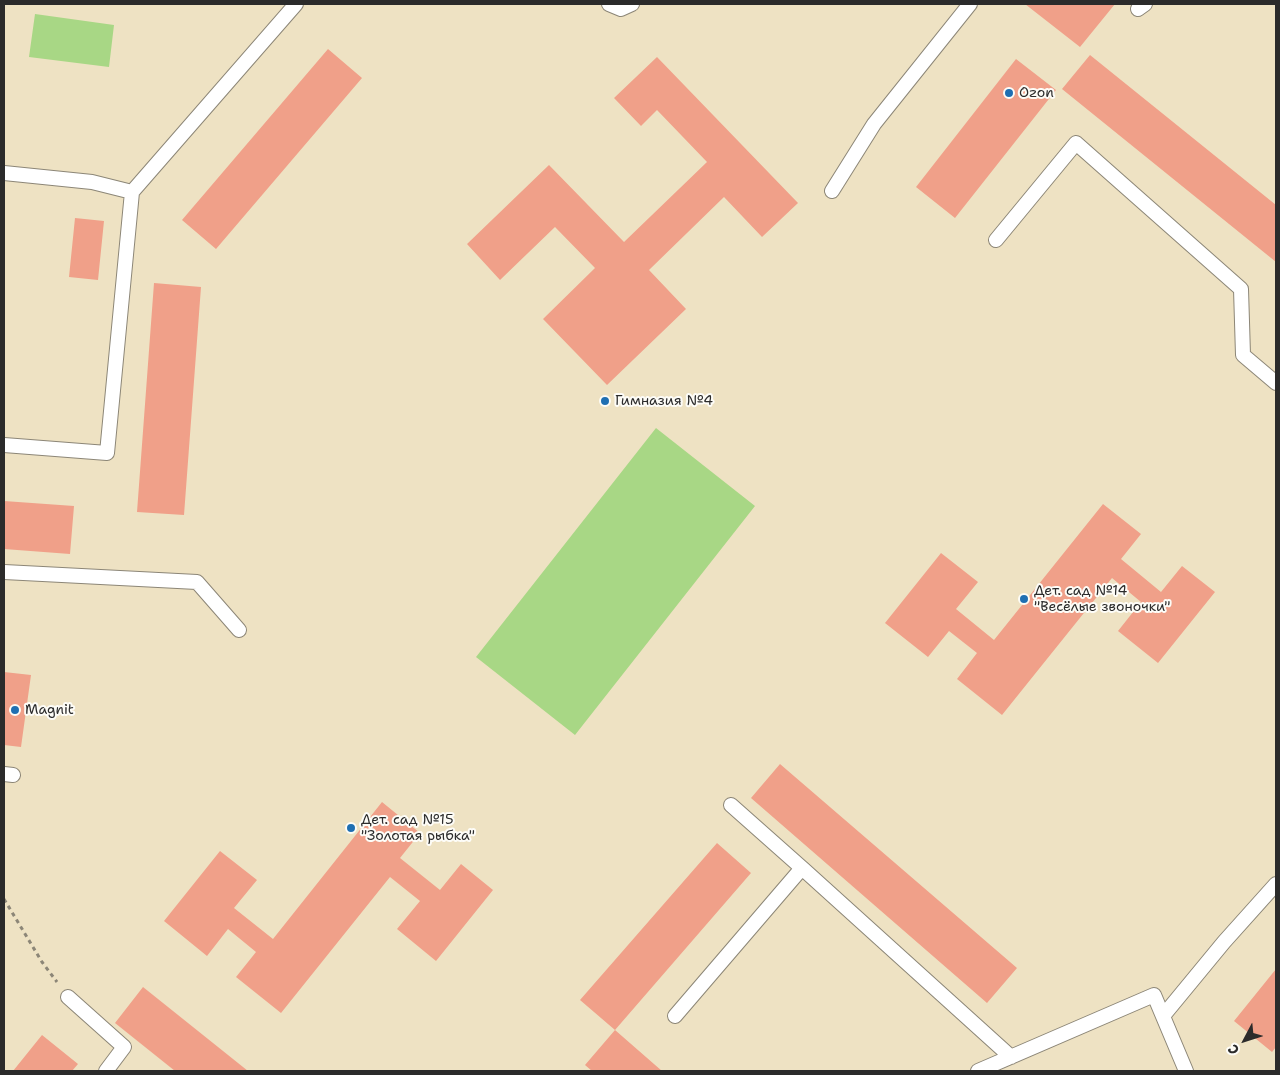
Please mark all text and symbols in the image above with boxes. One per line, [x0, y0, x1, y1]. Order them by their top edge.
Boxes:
place label: Ozon [1019, 85, 1054, 101]
marker: Ozon [1003, 87, 1015, 99]
place label: Гимназия №4 [615, 393, 713, 409]
marker: Гимназия №4 [599, 395, 611, 407]
place label: Дет. сад №14 "Весёлые звоночки" [1034, 583, 1170, 616]
marker: Дет. сад №14 "Весёлые звоночки" [1018, 593, 1030, 605]
place label: Magnit [25, 702, 74, 718]
marker: Magnit [9, 704, 21, 716]
place label: Дет. сад №15 "Золотая рыбка" [361, 812, 475, 844]
marker: Дет. сад №15 "Золотая рыбка" [345, 822, 357, 834]
north arrow [1220, 1015, 1270, 1065]
text: С [1224, 1041, 1243, 1059]

